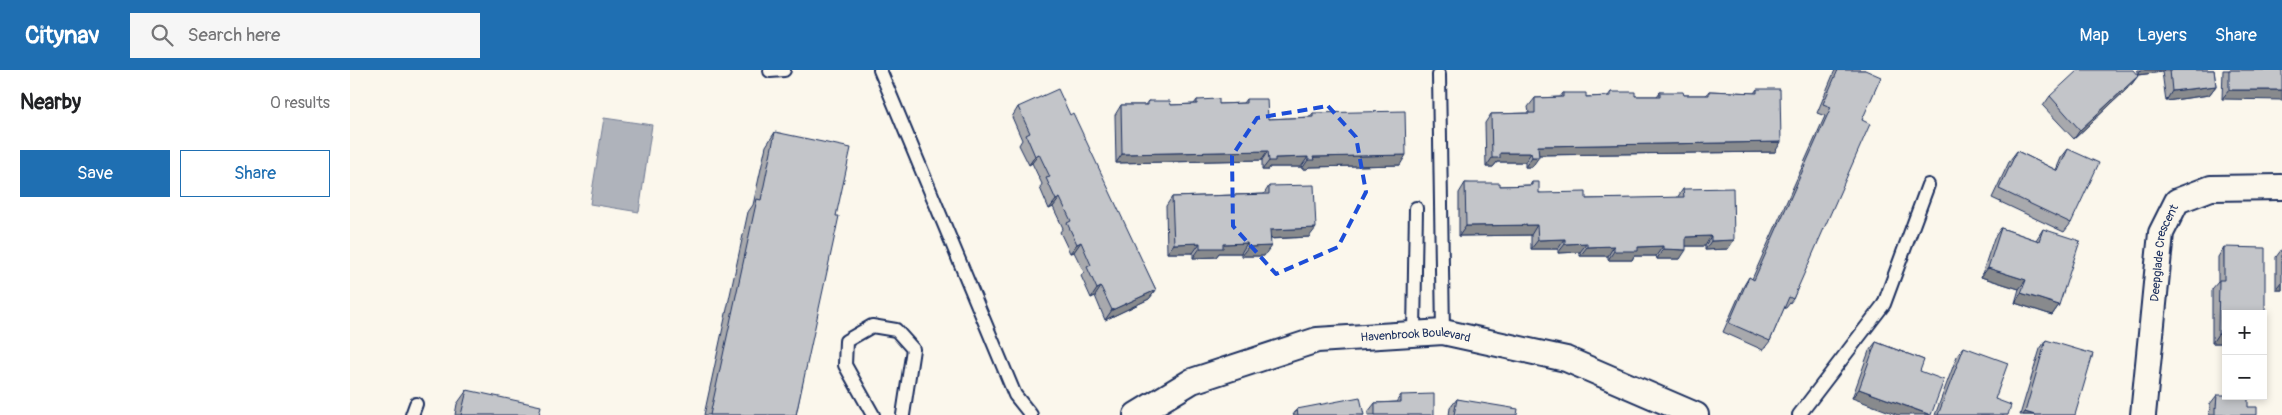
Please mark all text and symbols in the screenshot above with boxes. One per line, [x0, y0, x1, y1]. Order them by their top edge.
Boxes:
search box [130, 13, 480, 58]
text: Citynav [25, 21, 100, 50]
icon: search [148, 21, 176, 49]
text: Search here [188, 23, 280, 47]
text: Map [2080, 24, 2109, 47]
text: Layers [2137, 24, 2187, 47]
text: Share [2215, 24, 2257, 47]
text: Nearby [20, 89, 81, 116]
text: 0 results [270, 93, 330, 113]
button: Save [20, 150, 170, 197]
button: Share [180, 150, 330, 197]
street label: Deepglade Crescent [2147, 202, 2182, 302]
map controls [2222, 310, 2267, 400]
button: + [2222, 310, 2267, 355]
street label: Havenbrook Boulevard [1360, 324, 1472, 345]
button: − [2222, 355, 2267, 400]

